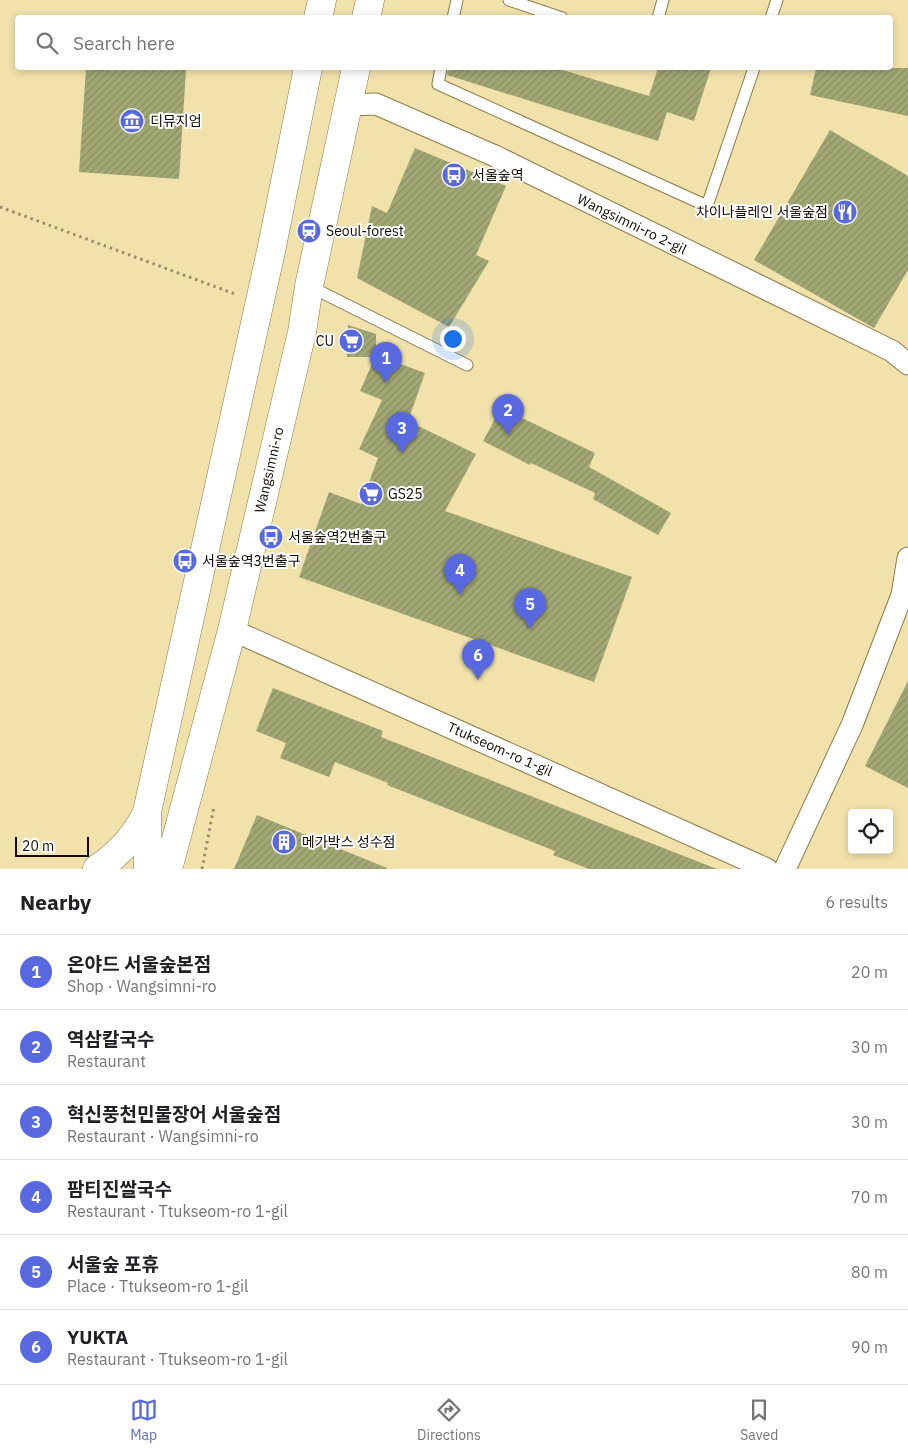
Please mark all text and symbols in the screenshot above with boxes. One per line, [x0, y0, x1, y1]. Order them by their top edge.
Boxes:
search box [15, 15, 893, 70]
icon: search [33, 29, 61, 57]
text: Search here [73, 31, 175, 55]
museum icon: 디뮤지엄 [119, 108, 145, 134]
place label: 디뮤지엄 [150, 112, 202, 130]
bus stop icon: 서울숲역 [441, 162, 467, 188]
place label: 서울숲역 [472, 166, 524, 184]
street label: Wangsimni-ro 2-gil [574, 190, 690, 258]
restaurant icon: 차이나플레인 서울숲점 [832, 199, 858, 225]
place label: 차이나플레인 서울숲점 [696, 203, 828, 221]
station icon: Seoul-forest [296, 218, 322, 244]
place label: Seoul-forest [326, 222, 404, 240]
your location [440, 326, 466, 352]
supermarket icon: CU [338, 328, 364, 354]
place label: CU [316, 332, 334, 350]
pin: 1 [370, 342, 402, 383]
pin: 2 [492, 394, 524, 435]
pin: 3 [386, 412, 418, 453]
street label: Wangsimni-ro [250, 425, 288, 515]
supermarket icon: GS25 [358, 481, 384, 507]
place label: GS25 [388, 485, 423, 503]
bus stop icon: 서울숲역2번출구 [258, 524, 284, 550]
place label: 서울숲역2번출구 [288, 528, 387, 546]
bus stop icon: 서울숲역3번출구 [172, 548, 198, 574]
place label: 서울숲역3번출구 [202, 552, 301, 570]
pin: 4 [444, 554, 476, 595]
pin: 5 [514, 588, 546, 629]
pin: 6 [462, 639, 494, 680]
street label: Ttukseom-ro 1-gil [445, 718, 556, 780]
map controls [848, 809, 893, 854]
button: locate [848, 809, 893, 854]
building icon: 메가박스 성수점 [271, 829, 297, 855]
place label: 메가박스 성수점 [302, 833, 395, 851]
scale bar [15, 834, 89, 857]
text: 20 m [22, 837, 54, 855]
text: Nearby [20, 888, 91, 916]
text: 6 results [825, 892, 888, 912]
text: 온야드 서울숲본점 [67, 952, 211, 976]
text: 1 [31, 962, 41, 982]
text: 20 m [851, 962, 888, 982]
text: Shop · Wangsimni-ro [67, 976, 217, 996]
text: 역삼칼국수 [67, 1027, 154, 1051]
text: 2 [31, 1037, 41, 1057]
text: 30 m [851, 1037, 888, 1057]
text: Restaurant [67, 1051, 146, 1071]
text: 혁신풍천민물장어 서울숲점 [67, 1102, 281, 1126]
text: 3 [31, 1112, 41, 1132]
text: 30 m [851, 1112, 888, 1132]
text: Restaurant · Wangsimni-ro [67, 1126, 259, 1146]
text: 팜티진쌀국수 [67, 1177, 172, 1201]
text: 4 [31, 1187, 41, 1207]
text: 70 m [851, 1187, 888, 1207]
text: Restaurant · Ttukseom-ro 1-gil [67, 1201, 288, 1221]
text: 서울숲 포휴 [67, 1252, 159, 1276]
text: 5 [31, 1262, 41, 1282]
text: 80 m [851, 1262, 888, 1282]
text: Place · Ttukseom-ro 1-gil [67, 1276, 248, 1296]
text: YUKTA [67, 1325, 128, 1349]
text: 6 [31, 1337, 41, 1357]
text: 90 m [851, 1337, 888, 1357]
text: Restaurant · Ttukseom-ro 1-gil [67, 1349, 288, 1369]
tab: Map [130, 1396, 158, 1444]
tab: Directions [417, 1396, 481, 1444]
tab: Saved [740, 1396, 778, 1444]

